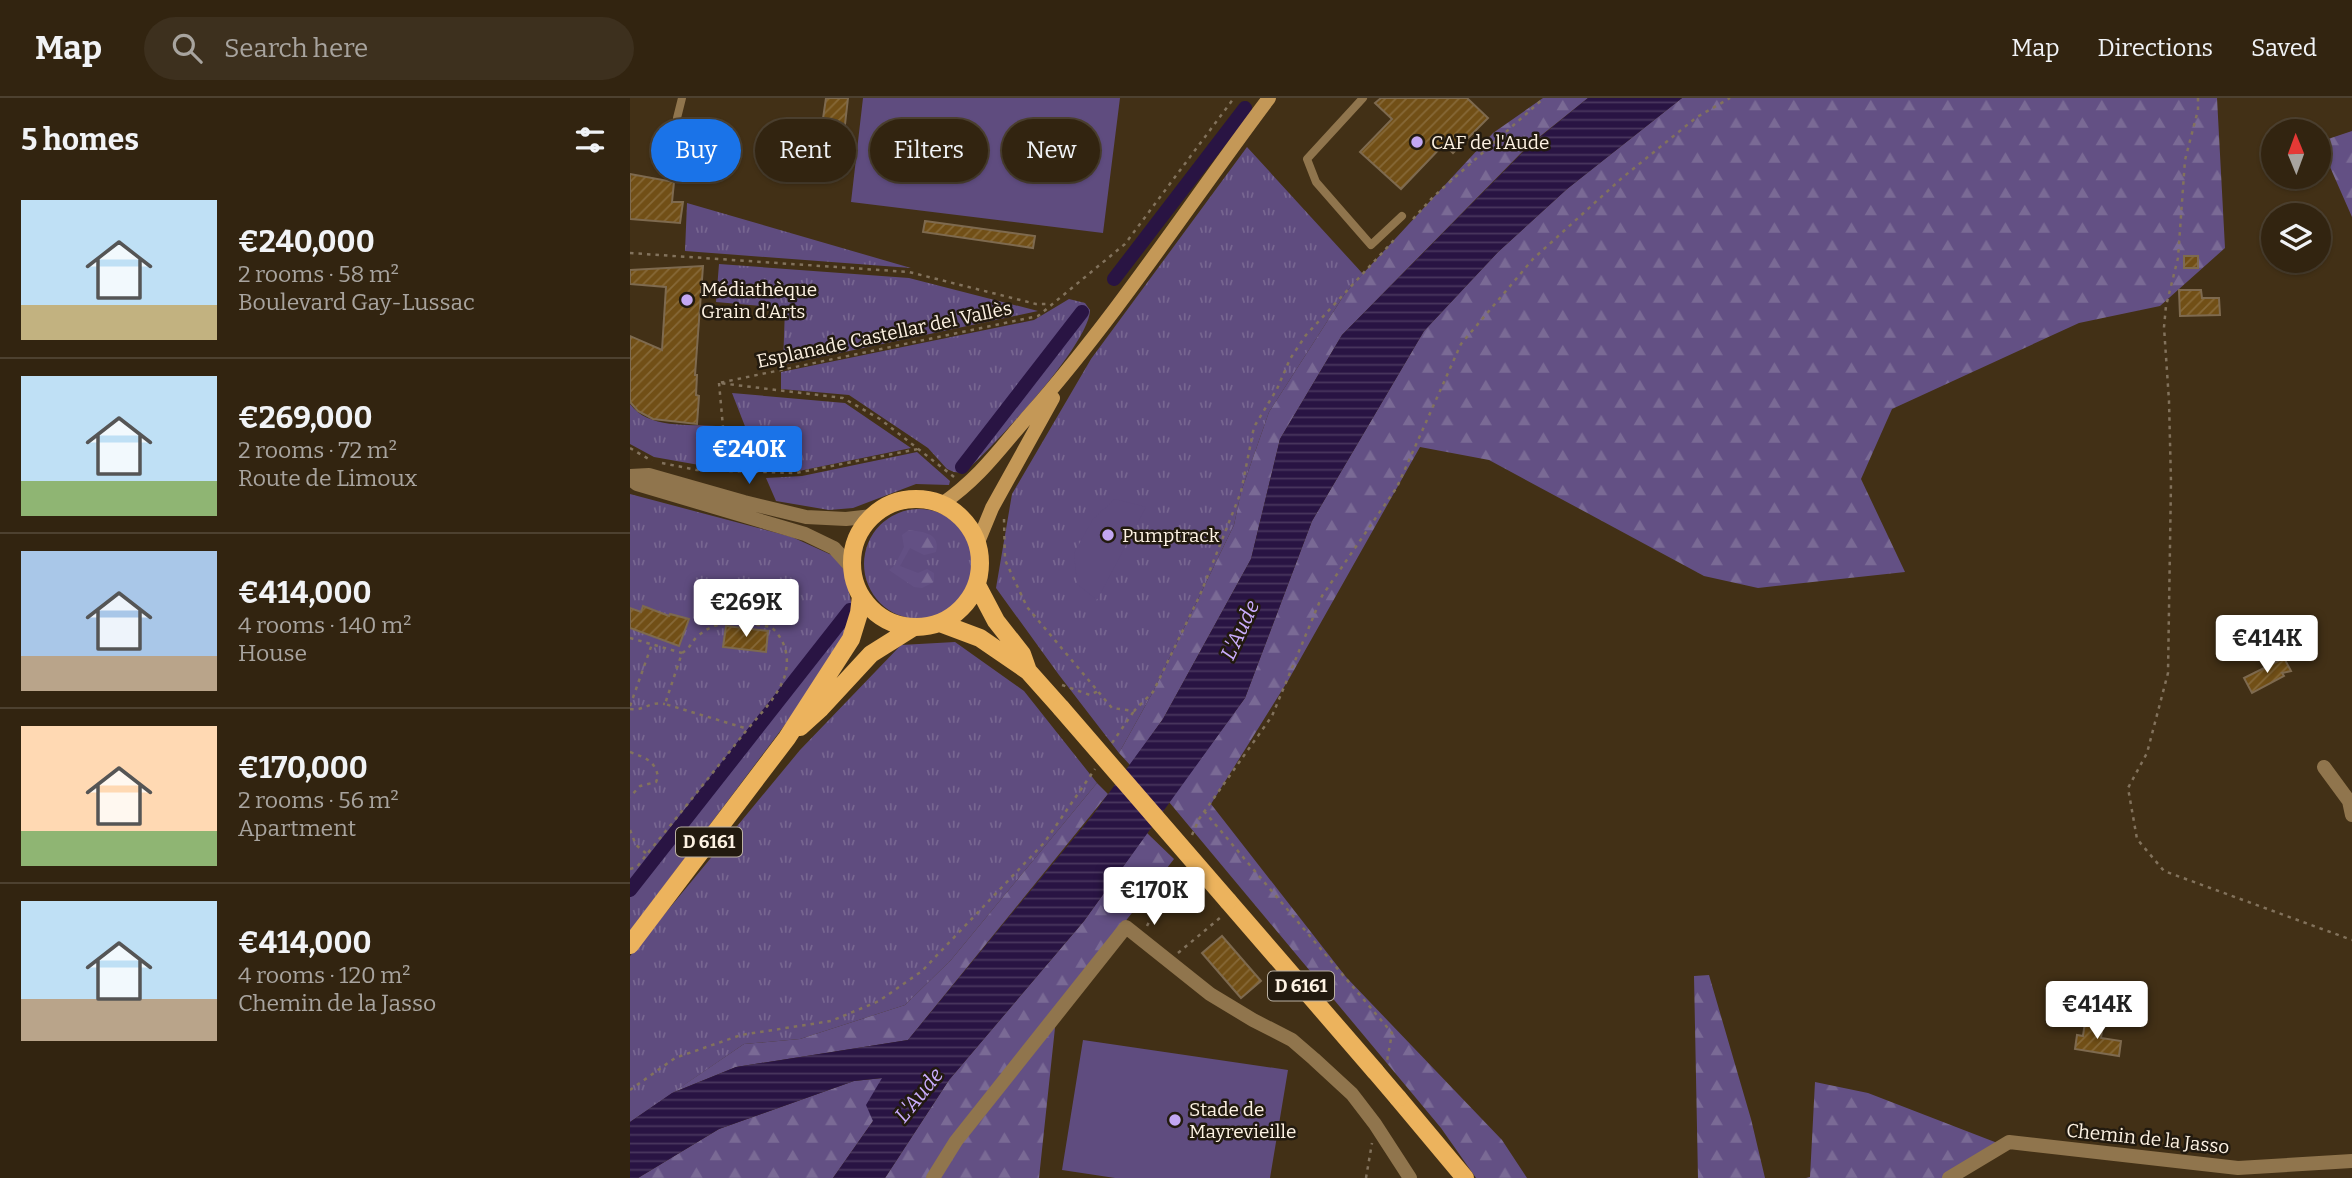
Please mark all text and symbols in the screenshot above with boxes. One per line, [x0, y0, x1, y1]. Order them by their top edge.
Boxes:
search box [144, 17, 634, 80]
text: Map [35, 28, 102, 68]
icon: search [168, 29, 206, 67]
text: Search here [224, 33, 368, 64]
text: Map [2011, 34, 2060, 62]
text: Directions [2098, 34, 2213, 62]
text: Saved [2251, 34, 2317, 62]
chip: Buy [651, 119, 741, 182]
chip: Rent [755, 119, 856, 182]
chip: Filters [870, 119, 988, 182]
chip: New [1002, 119, 1100, 182]
north arrow [2261, 119, 2331, 189]
map controls [2261, 119, 2331, 273]
icon: filters [571, 121, 609, 159]
text: 5 homes [21, 122, 139, 158]
place label: CAF de l'Aude [1431, 131, 1549, 154]
marker: CAF de l'Aude [1409, 134, 1425, 150]
button: layers [2261, 203, 2331, 273]
text: €240,000 [238, 224, 375, 260]
icon: home [77, 228, 161, 312]
text: 2 rooms · 58 m² [238, 260, 399, 288]
place label: Médiathèque Grain d'Arts [701, 278, 817, 323]
text: Boulevard Gay-Lussac [238, 288, 475, 316]
marker: Médiathèque Grain d'Arts [679, 292, 695, 308]
street label: Esplanade Castellar del Vallès [754, 296, 1014, 373]
text: €269,000 [238, 400, 373, 436]
icon: home [77, 404, 161, 488]
pin: €240K [700, 426, 798, 486]
text: €240K [712, 435, 786, 463]
text: 2 rooms · 72 m² [238, 436, 397, 464]
text: Route de Limoux [238, 464, 417, 492]
place label: Pumptrack [1122, 524, 1220, 547]
marker: Pumptrack [1100, 527, 1116, 543]
text: €414,000 [238, 575, 372, 611]
icon: home [77, 579, 161, 663]
pin: €269K [697, 580, 795, 639]
text: €269K [710, 588, 782, 616]
water label: L'Aude [1215, 596, 1265, 664]
text: 4 rooms · 140 m² [238, 611, 411, 639]
pin: €414K [2218, 616, 2316, 675]
text: €414K [2232, 624, 2302, 652]
text: House [238, 639, 307, 667]
text: €170,000 [238, 750, 368, 786]
icon: home [77, 754, 161, 838]
text: 2 rooms · 56 m² [238, 786, 399, 814]
text: Apartment [238, 814, 356, 842]
road number: D 6161 [676, 828, 742, 856]
pin: €170K [1105, 868, 1203, 927]
text: €170K [1120, 876, 1188, 904]
text: €414,000 [238, 925, 372, 961]
icon: home [77, 929, 161, 1013]
text: 4 rooms · 120 m² [238, 961, 410, 989]
road number: D 6161 [1268, 972, 1334, 1001]
pin: €414K [2048, 982, 2146, 1041]
text: Chemin de la Jasso [238, 989, 436, 1017]
text: €414K [2062, 990, 2132, 1018]
water label: L'Aude [889, 1062, 949, 1128]
place label: Stade de Mayrevieille [1189, 1098, 1296, 1143]
marker: Stade de Mayrevieille [1167, 1112, 1183, 1128]
street label: Chemin de la Jasso [2065, 1119, 2231, 1159]

